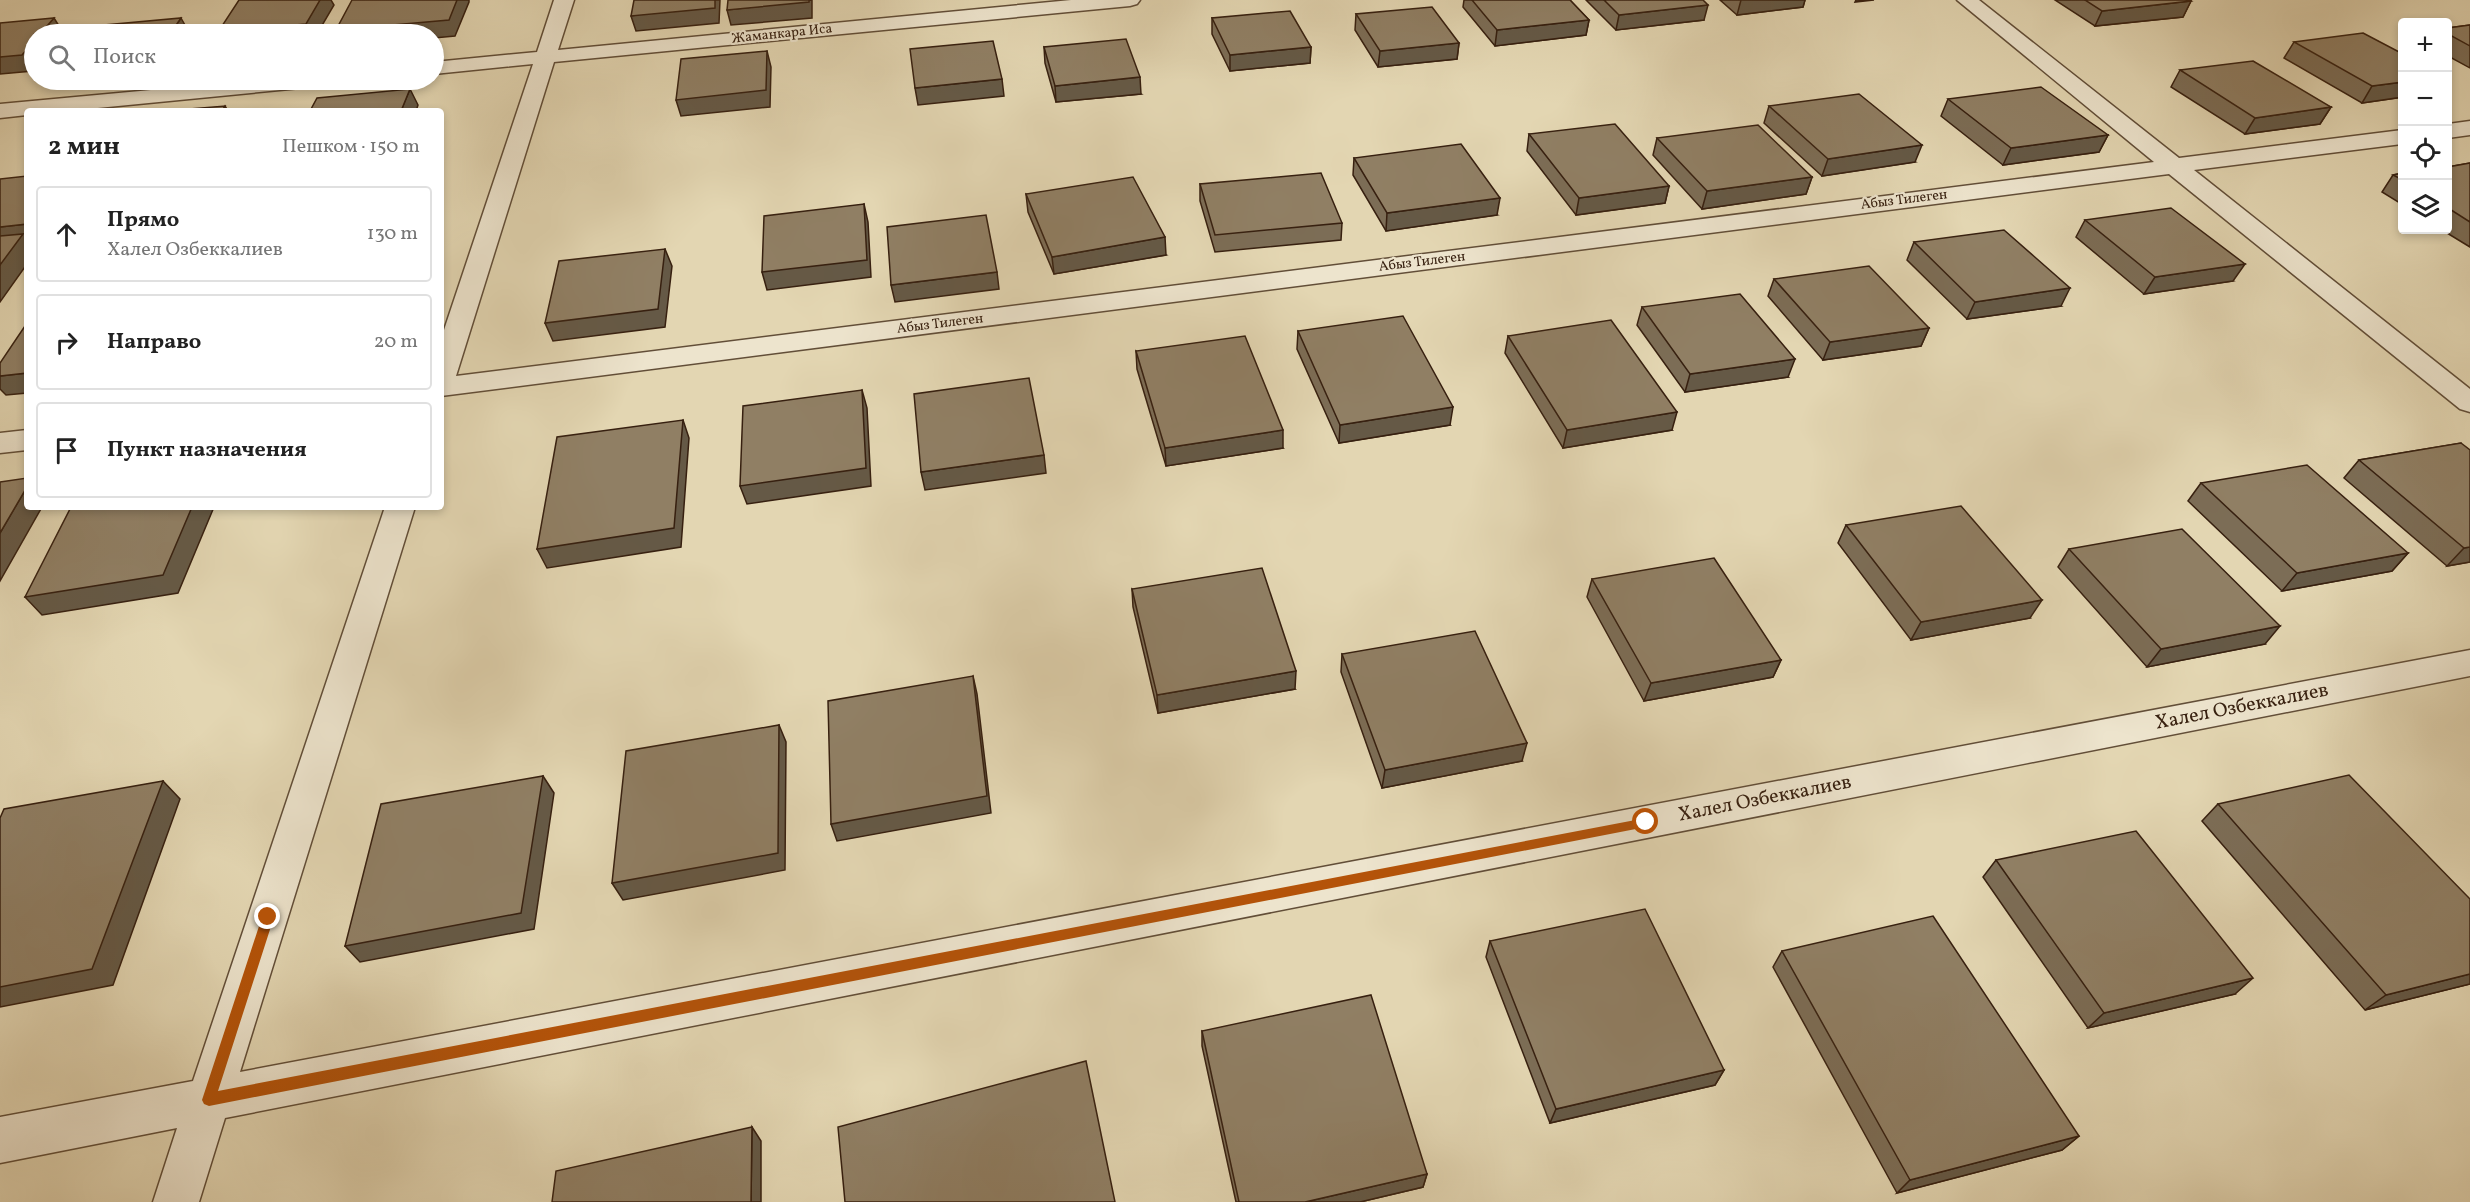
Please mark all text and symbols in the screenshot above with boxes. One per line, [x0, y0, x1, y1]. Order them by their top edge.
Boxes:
map controls [2398, 18, 2452, 234]
button: + [2398, 18, 2452, 72]
street label: Жаманкара Иса [731, 19, 833, 49]
search box [24, 24, 444, 90]
icon: search [45, 41, 78, 74]
text: Поиск [93, 42, 156, 73]
button: − [2398, 72, 2452, 126]
button: locate [2398, 126, 2452, 180]
text: 2 мин [48, 129, 120, 165]
text: Пешком · 150 m [282, 133, 420, 161]
button: layers [2398, 180, 2452, 234]
street label: Абыз Тилеген [1860, 185, 1949, 215]
text: Прямо [107, 205, 179, 236]
icon: ahead [50, 218, 83, 251]
text: 130 m [367, 220, 418, 248]
text: Халел Озбеккалиев [107, 236, 283, 264]
street label: Абыз Тилеген [1378, 247, 1467, 277]
street label: Абыз Тилеген [896, 309, 985, 339]
icon: right [50, 326, 83, 359]
text: Направо [107, 327, 201, 358]
text: 20 m [374, 328, 418, 356]
icon: arrive [50, 434, 83, 467]
text: Пункт назначения [107, 435, 307, 466]
street label: Халел Озбеккалиев [2153, 676, 2331, 738]
street label: Халел Озбеккалиев [1676, 768, 1854, 830]
route start [1632, 808, 1658, 834]
route end [254, 903, 280, 929]

